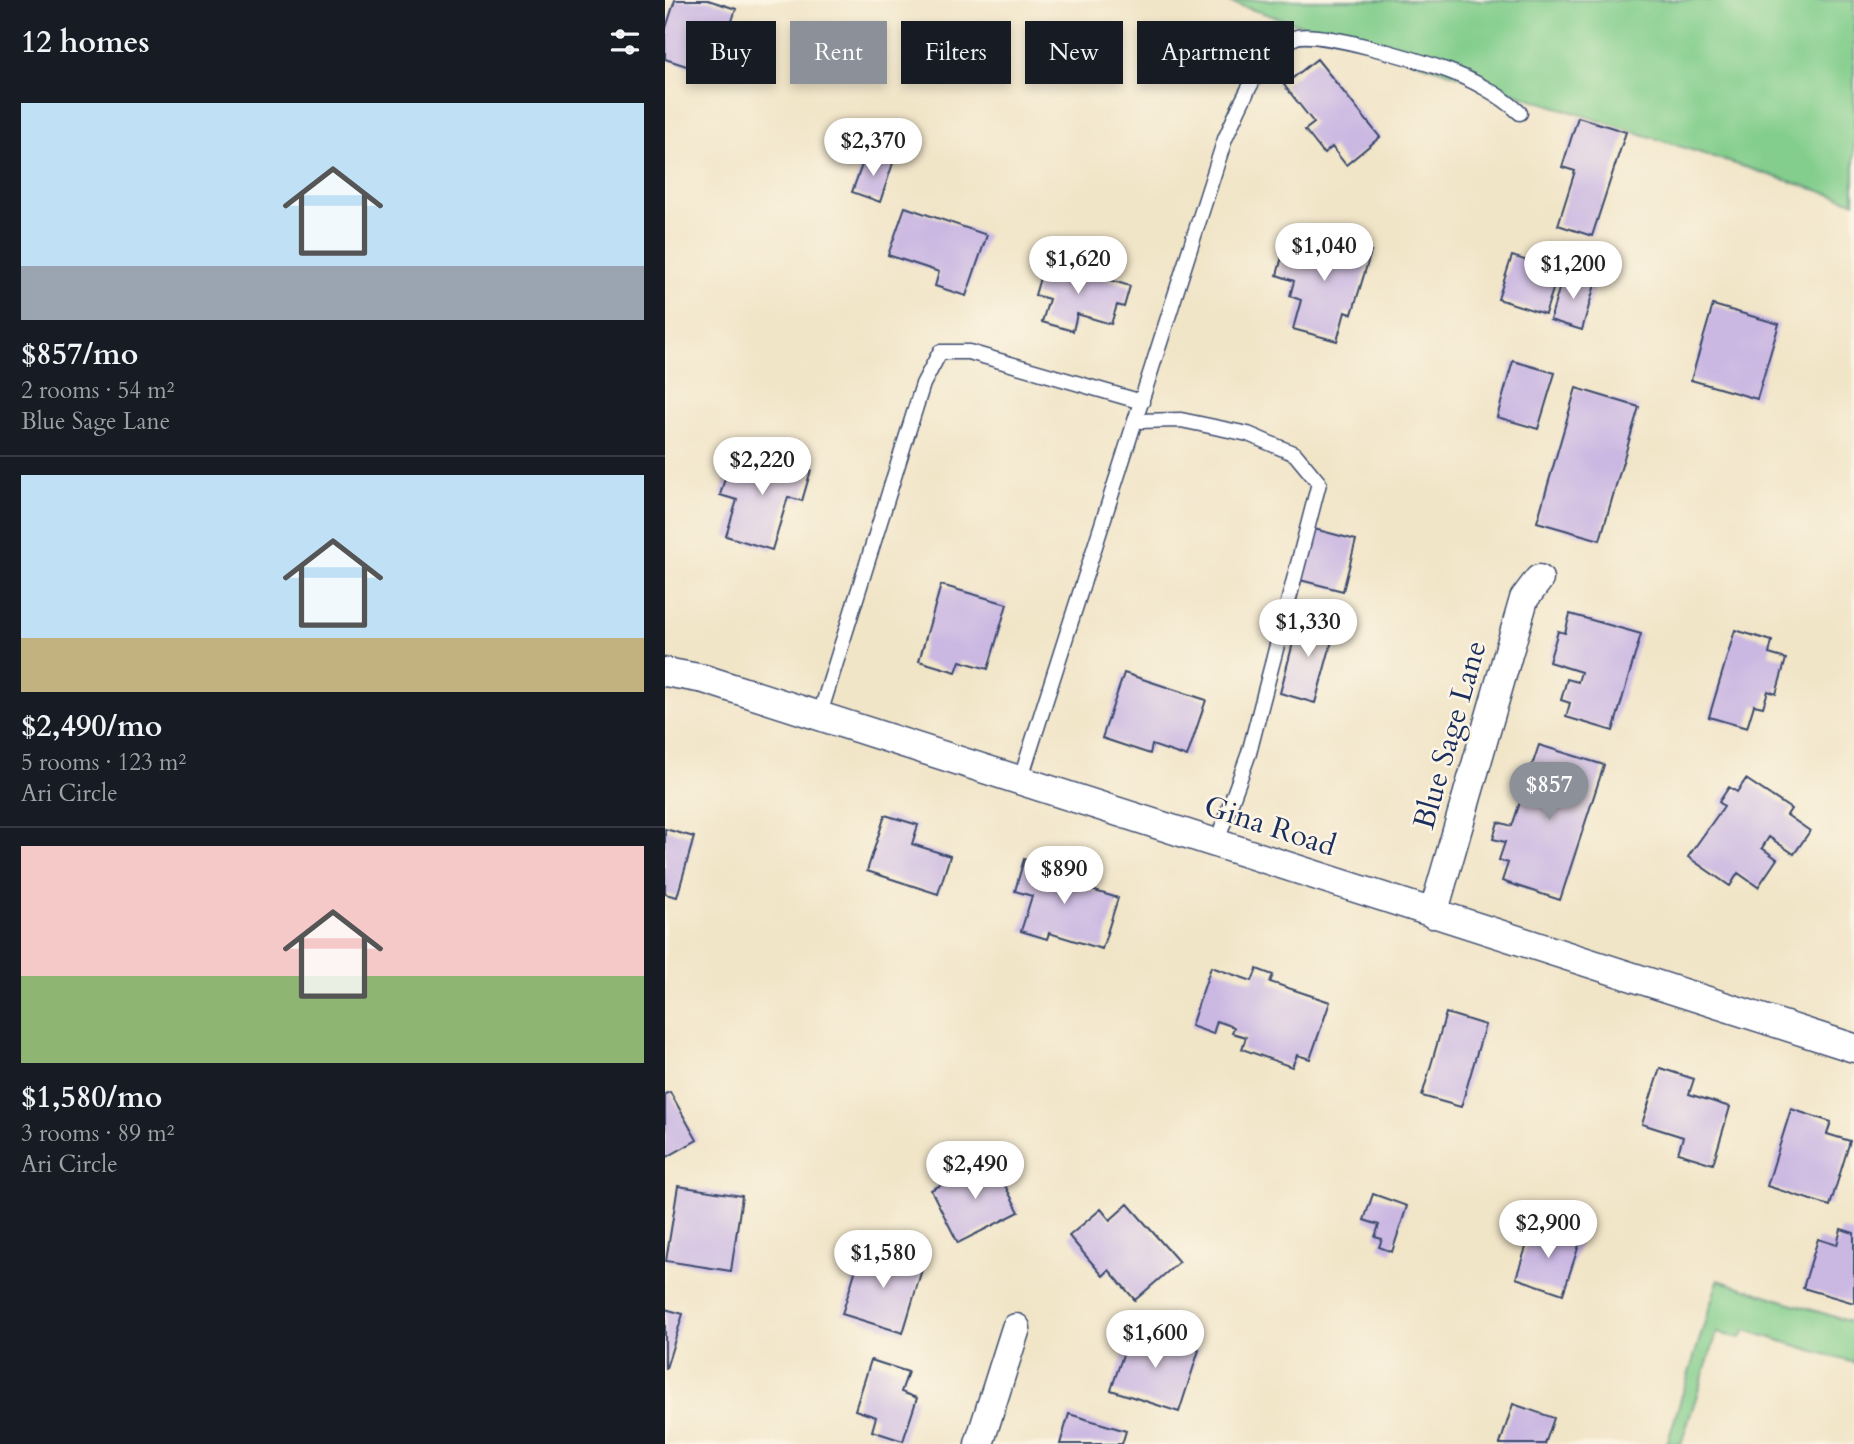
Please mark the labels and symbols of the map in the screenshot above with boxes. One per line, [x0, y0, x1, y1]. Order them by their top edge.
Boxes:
pin: $2,370 [816, 118, 930, 178]
pin: $1,040 [1267, 224, 1381, 283]
pin: $1,620 [1021, 236, 1135, 296]
pin: $1,200 [1516, 242, 1630, 301]
pin: $2,220 [705, 438, 819, 497]
pin: $1,330 [1251, 600, 1365, 659]
street label: Blue Sage Lane [1403, 636, 1497, 834]
pin: $857 [1508, 762, 1590, 822]
street label: Gina Road [1199, 785, 1341, 867]
pin: $890 [1023, 846, 1105, 906]
pin: $2,490 [918, 1142, 1032, 1201]
pin: $2,900 [1491, 1200, 1605, 1260]
pin: $1,580 [826, 1230, 940, 1290]
pin: $1,600 [1098, 1310, 1212, 1370]

